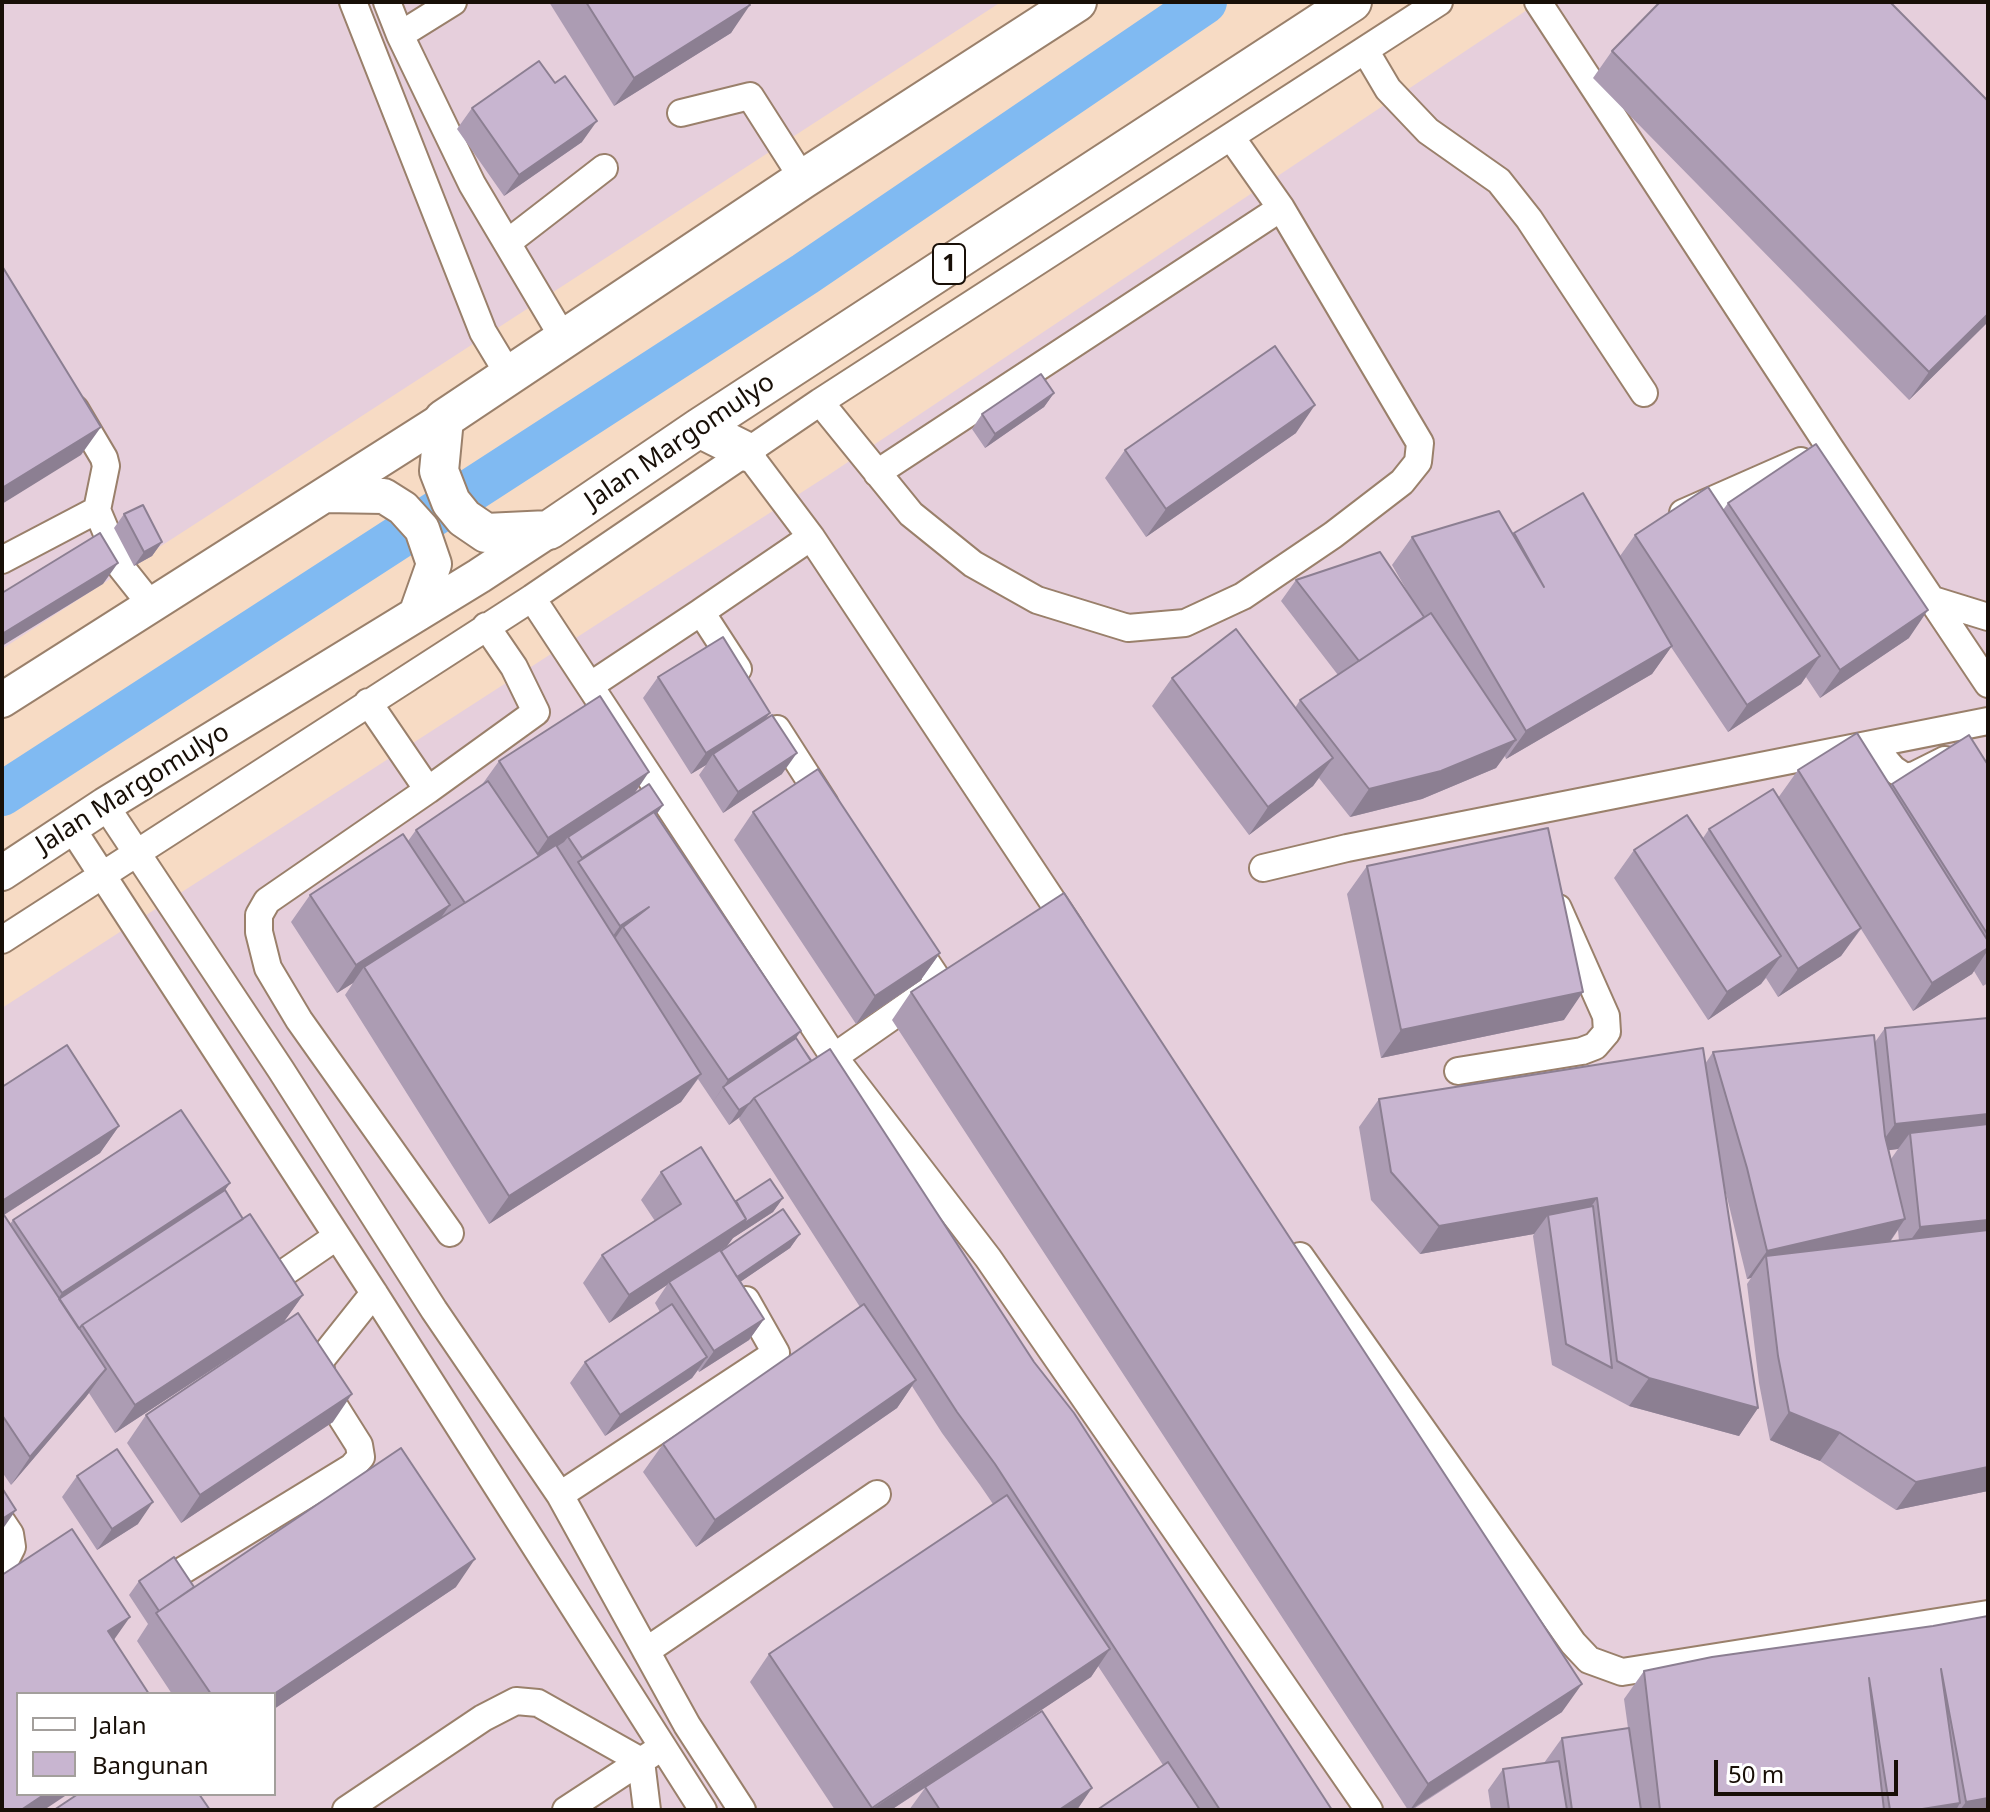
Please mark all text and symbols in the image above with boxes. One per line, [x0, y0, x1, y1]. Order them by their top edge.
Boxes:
road number: 1 [933, 244, 965, 284]
street label: Jalan Margomulyo [579, 367, 781, 517]
street label: Jalan Margomulyo [30, 717, 236, 861]
legend [16, 1692, 276, 1796]
text: Jalan [92, 1708, 147, 1741]
scale bar [1718, 1744, 1902, 1794]
text: Bangunan [92, 1748, 209, 1781]
text: 50 m [1728, 1757, 1784, 1790]

